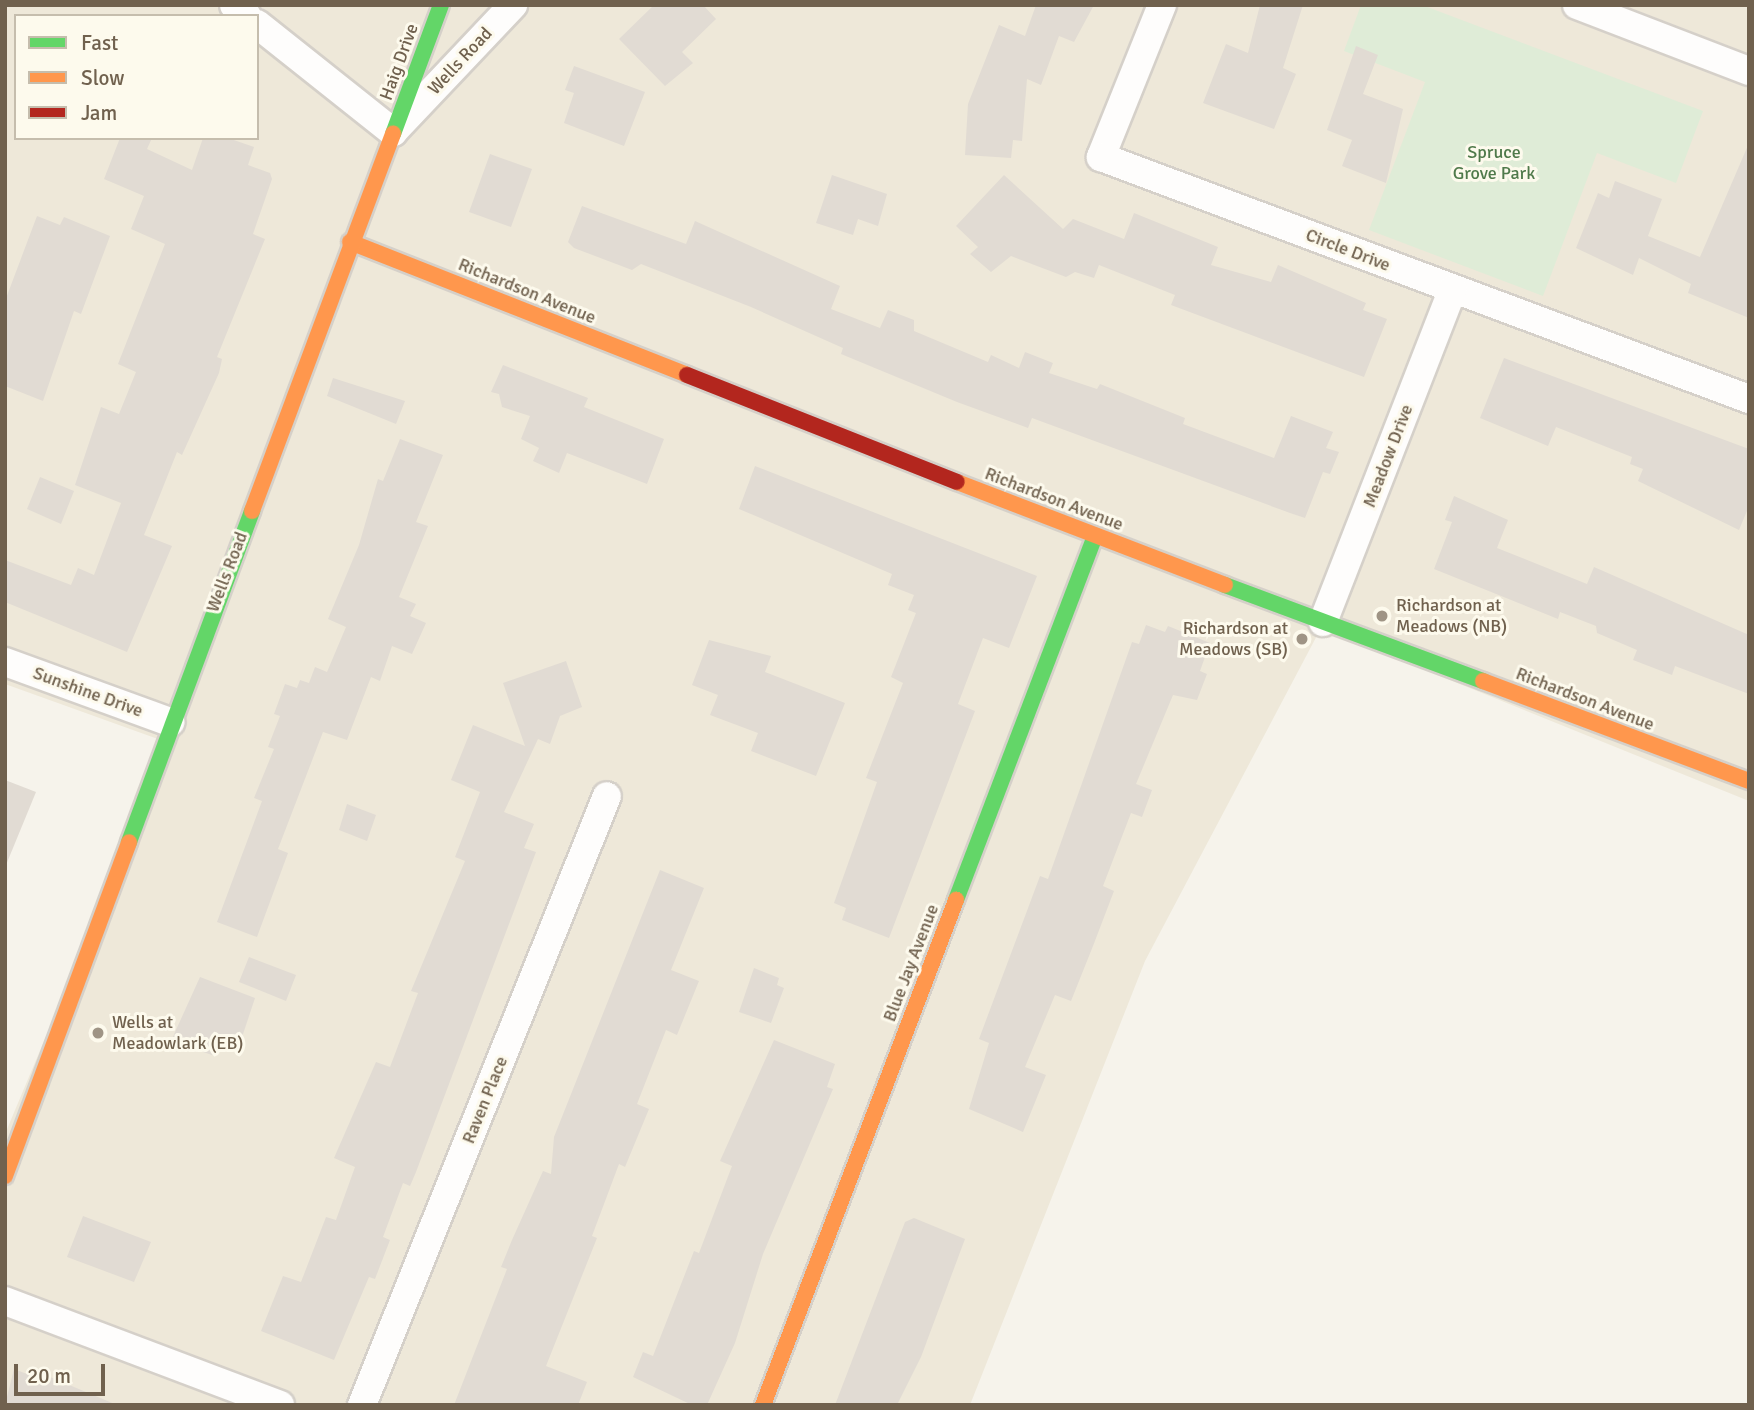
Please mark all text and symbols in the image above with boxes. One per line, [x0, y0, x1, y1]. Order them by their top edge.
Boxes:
legend [14, 14, 259, 140]
street label: Haig Drive [375, 21, 423, 103]
street label: Wells Road [423, 23, 497, 99]
text: Fast [81, 30, 118, 56]
text: Slow [81, 65, 125, 91]
text: Jam [81, 100, 117, 126]
park label: Spruce Grove Park [1453, 142, 1535, 184]
street label: Circle Drive [1303, 224, 1393, 276]
street label: Richardson Avenue [455, 254, 599, 328]
street label: Meadow Drive [1358, 401, 1418, 511]
street label: Richardson Avenue [982, 463, 1126, 535]
street label: Wells Road [202, 529, 252, 615]
place label: Richardson at Meadows (NB) [1396, 595, 1507, 638]
marker: Richardson at Meadows (NB) [1374, 608, 1390, 624]
place label: Richardson at Meadows (SB) [1179, 618, 1288, 660]
marker: Richardson at Meadows (SB) [1294, 631, 1310, 647]
street label: Sunshine Drive [30, 662, 146, 722]
street label: Richardson Avenue [1513, 663, 1657, 735]
street label: Blue Jay Avenue [879, 901, 943, 1025]
place label: Wells at Meadowlark (EB) [112, 1012, 243, 1054]
marker: Wells at Meadowlark (EB) [90, 1025, 106, 1041]
street label: Raven Place [458, 1053, 512, 1147]
scale bar [18, 1350, 108, 1394]
text: 20 m [27, 1363, 71, 1389]

